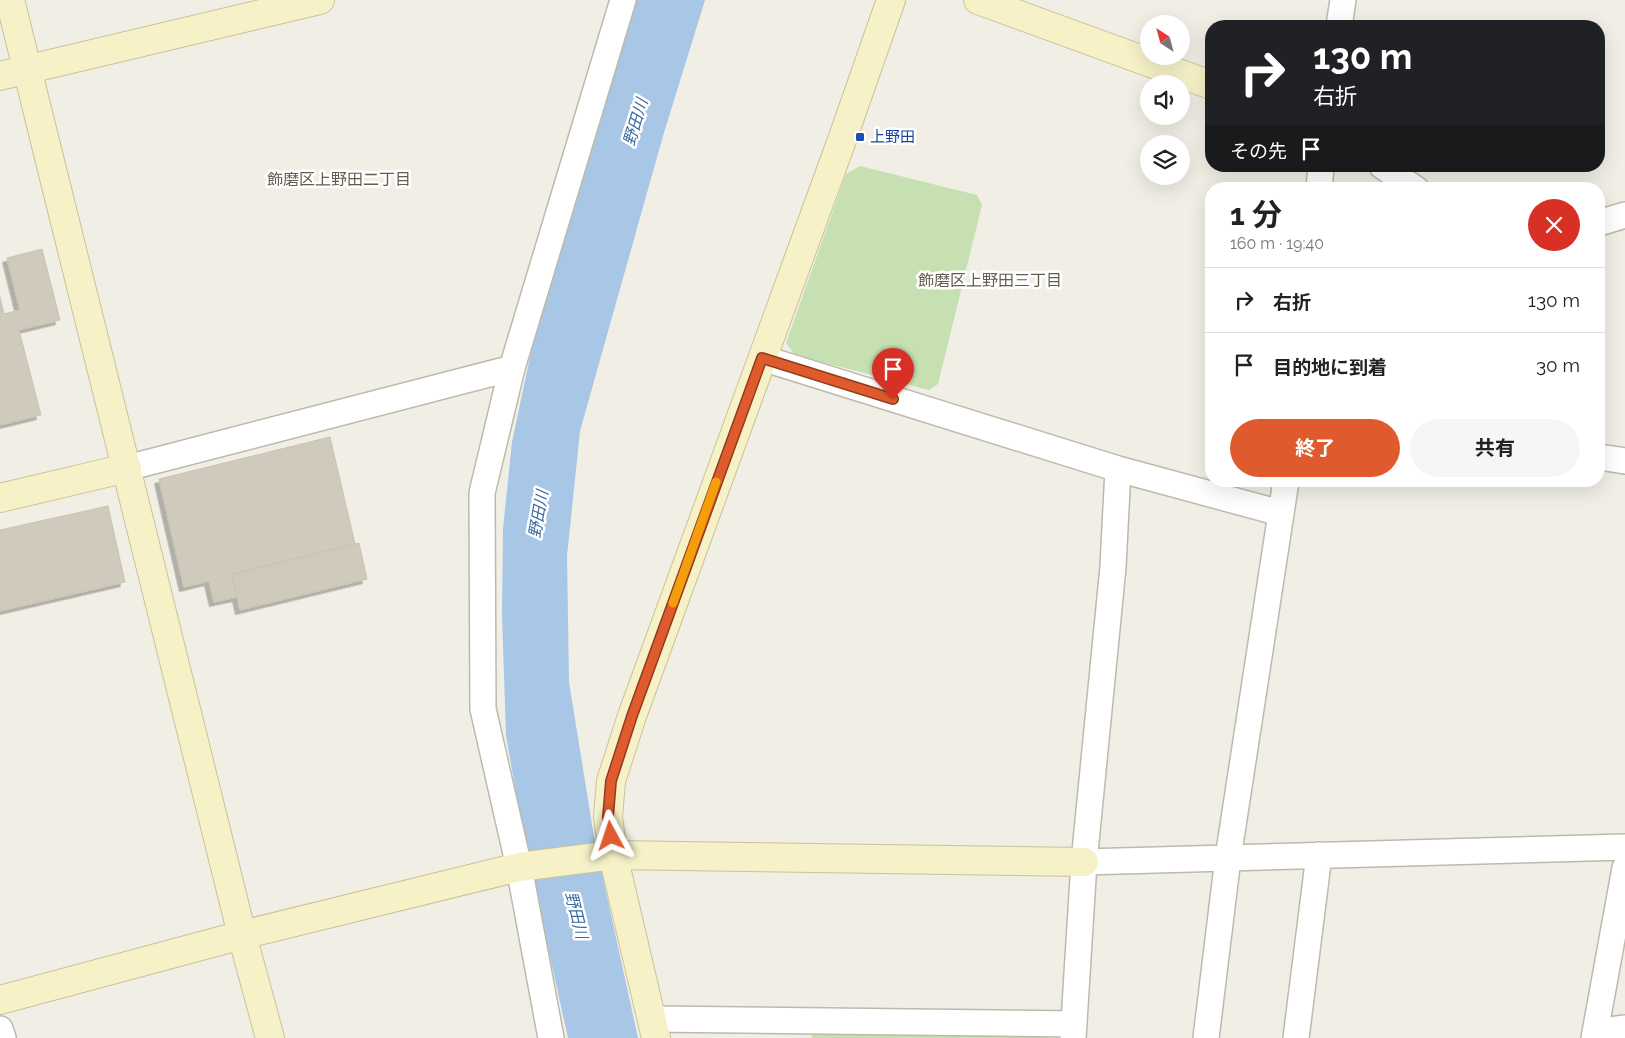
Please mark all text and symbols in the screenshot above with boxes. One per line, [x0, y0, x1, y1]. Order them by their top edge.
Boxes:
north arrow [1140, 15, 1190, 65]
map controls [1140, 15, 1190, 185]
text: 130 m [1313, 36, 1412, 77]
icon: right [1230, 40, 1295, 105]
button: sound [1140, 75, 1190, 125]
text: 右折 [1313, 83, 1357, 109]
water label: 野田川 [619, 95, 652, 148]
place label: 上野田 [870, 128, 915, 146]
marker: 上野田 [854, 131, 866, 143]
button: layers [1140, 135, 1190, 185]
icon: arrive [1297, 135, 1325, 163]
text: その先 [1230, 140, 1287, 162]
district label: 飾磨区上野田二丁目 [267, 170, 411, 189]
text: 1 分 [1230, 197, 1282, 232]
button: close [1528, 199, 1580, 251]
text: 160 m · 19:40 [1230, 234, 1324, 253]
district label: 飾磨区上野田三丁目 [918, 271, 1062, 290]
icon: right [1230, 286, 1258, 314]
text: 130 m [1528, 289, 1580, 311]
text: 右折 [1273, 291, 1311, 313]
pin [872, 348, 914, 399]
icon: arrive [1230, 351, 1258, 379]
text: 30 m [1536, 354, 1580, 376]
icon: arrive [879, 355, 907, 383]
text: 目的地に到着 [1273, 356, 1387, 378]
button: 終了 [1230, 419, 1400, 477]
button: 共有 [1410, 419, 1580, 477]
water label: 野田川 [525, 487, 552, 539]
position arrow [584, 809, 636, 861]
water label: 野田川 [561, 890, 592, 943]

